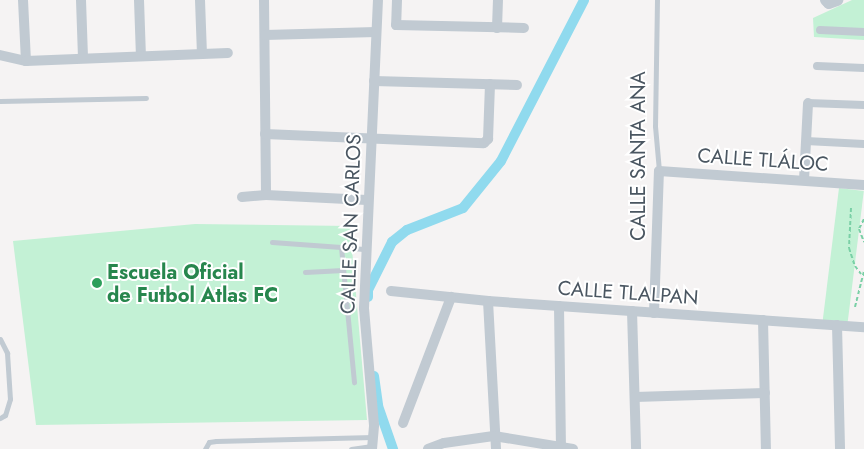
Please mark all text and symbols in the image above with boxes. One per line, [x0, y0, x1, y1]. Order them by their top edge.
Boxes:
street label: CALLE SANTA ANA [626, 71, 650, 241]
street label: CALLE SAN CARLOS [336, 134, 366, 314]
street label: CALLE TLÁLOC [697, 143, 829, 177]
place label: Escuela Oficial de Futbol Atlas FC [107, 260, 278, 307]
street label: CALLE TLALPAN [557, 276, 699, 310]
marker: Escuela Oficial de Futbol Atlas FC [91, 277, 103, 289]

